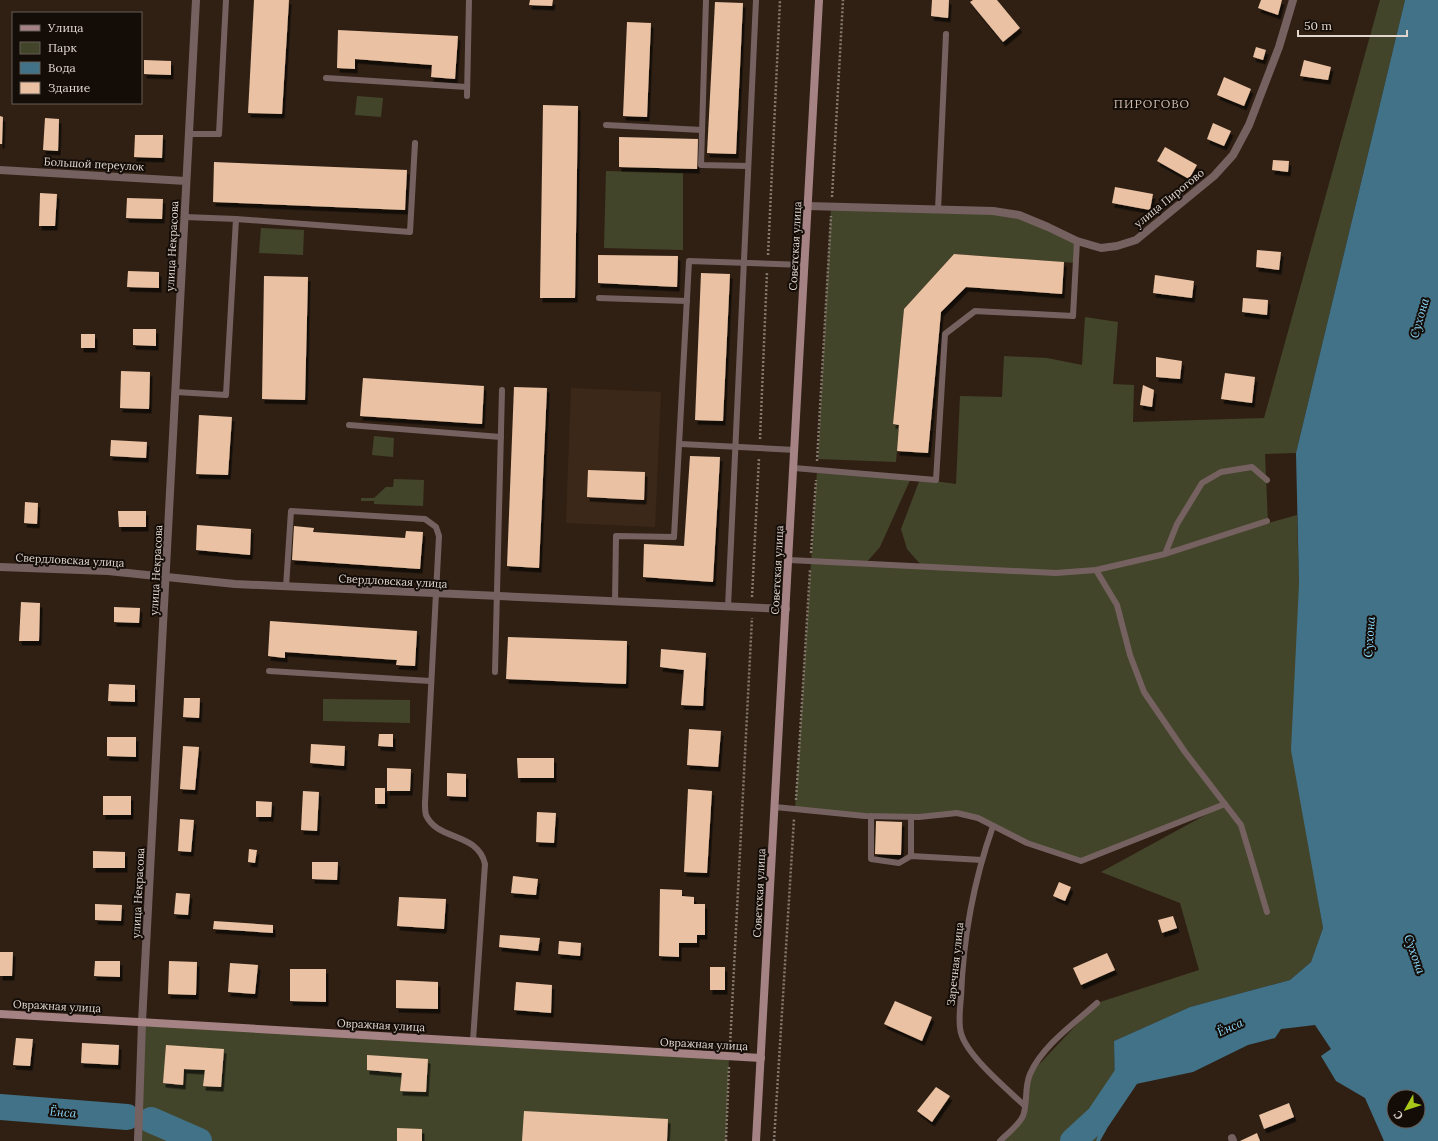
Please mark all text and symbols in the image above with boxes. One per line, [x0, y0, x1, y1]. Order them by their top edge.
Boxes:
legend [12, 12, 142, 104]
scale bar [1298, 12, 1407, 38]
text: 50 m [1304, 18, 1332, 33]
text: Улица [47, 20, 84, 35]
text: Парк [48, 40, 77, 55]
text: Вода [48, 60, 76, 75]
text: Здание [48, 80, 91, 95]
district label: ПИРОГОВО [1114, 96, 1190, 111]
street label: Большой переулок [43, 154, 145, 174]
street label: улица Пирогово [1131, 165, 1207, 231]
street label: улица Некрасова [163, 200, 181, 292]
street label: Советская улица [786, 201, 804, 291]
water label: Сухона [1406, 296, 1432, 340]
street label: улица Некрасова [147, 524, 165, 616]
street label: Советская улица [768, 525, 786, 615]
street label: Свердловская улица [15, 550, 125, 570]
street label: Свердловская улица [338, 571, 448, 591]
water label: Сухона [1360, 616, 1378, 658]
street label: улица Некрасова [129, 847, 147, 939]
street label: Советская улица [750, 848, 768, 938]
street label: Заречная улица [944, 921, 966, 1007]
water label: Сухона [1401, 932, 1429, 976]
street label: Овражная улица [13, 997, 102, 1015]
water label: Ёнса [1215, 1015, 1246, 1039]
street label: Овражная улица [337, 1016, 426, 1034]
street label: Овражная улица [660, 1035, 749, 1053]
north arrow [1386, 1089, 1426, 1129]
water label: Ёнса [49, 1103, 77, 1121]
text: С [1390, 1108, 1406, 1123]

